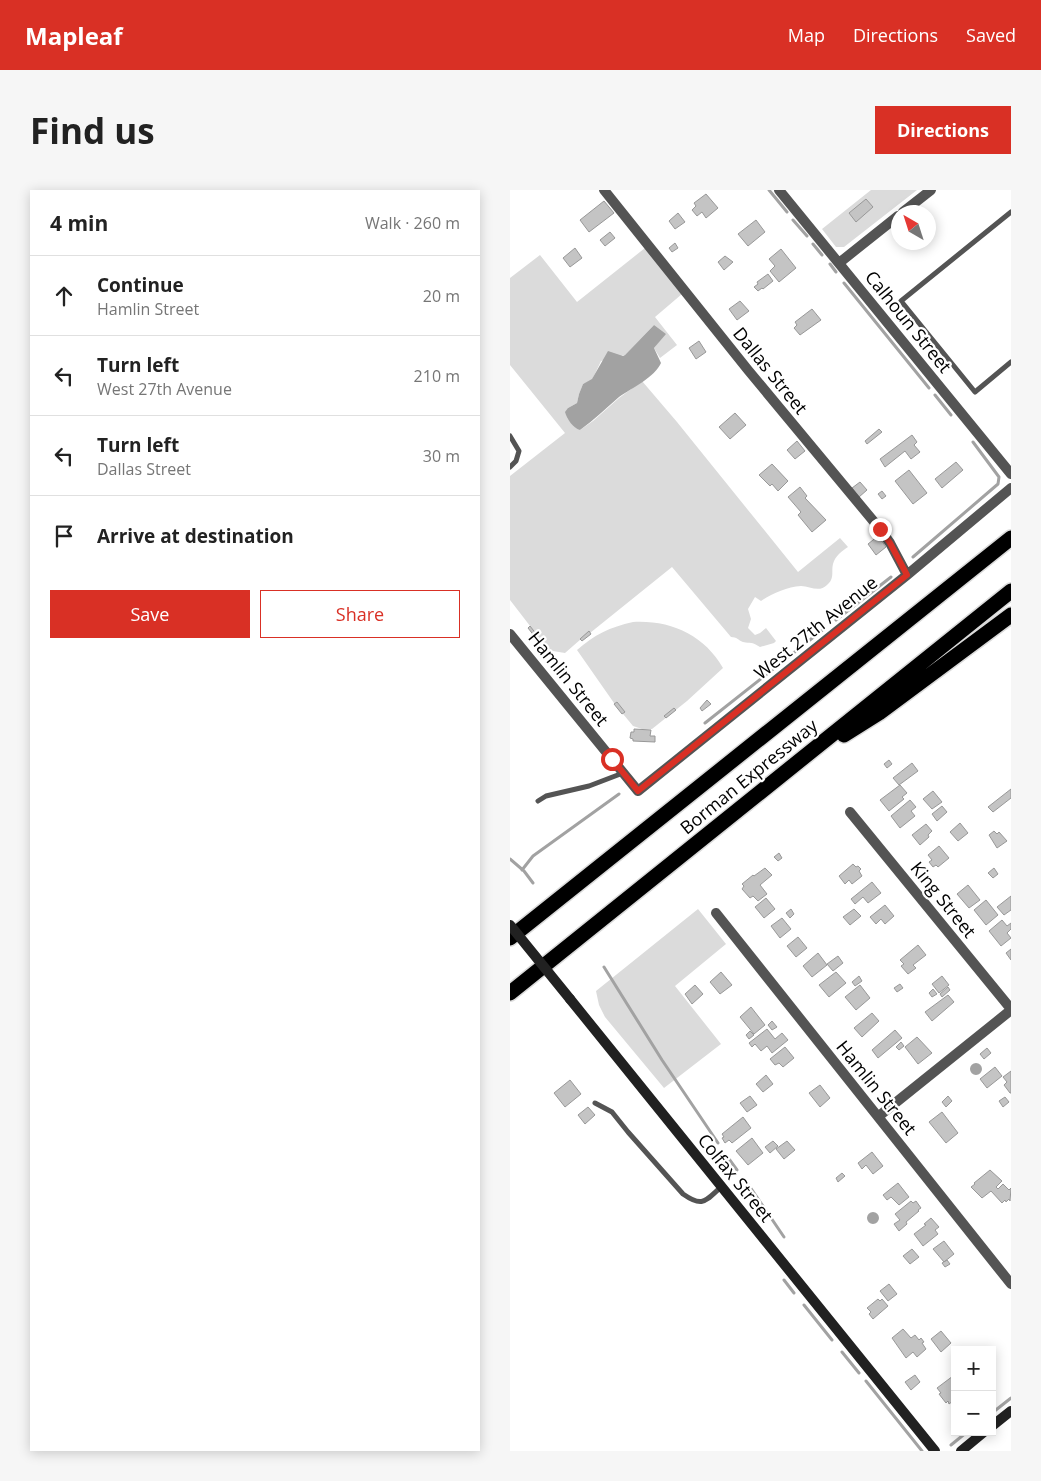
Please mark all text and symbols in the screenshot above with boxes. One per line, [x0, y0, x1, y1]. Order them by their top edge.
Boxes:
text: Mapleaf [25, 19, 123, 52]
text: Map [788, 23, 825, 47]
text: Directions [853, 23, 938, 47]
text: Saved [966, 23, 1016, 47]
button: Directions [875, 106, 1011, 154]
text: Find us [30, 107, 155, 154]
north arrow [891, 205, 936, 250]
text: 4 min [50, 209, 108, 237]
text: Walk · 260 m [365, 212, 460, 234]
street label: Calhoun Street [860, 265, 957, 377]
text: Continue [97, 272, 184, 298]
icon: ahead [50, 282, 78, 310]
text: 20 m [423, 285, 460, 307]
text: Hamlin Street [97, 298, 199, 320]
street label: Dallas Street [728, 322, 813, 419]
text: Turn left [97, 352, 179, 378]
icon: left [50, 362, 78, 390]
text: 210 m [414, 365, 460, 387]
text: West 27th Avenue [97, 378, 232, 400]
text: Turn left [97, 432, 179, 458]
icon: left [50, 442, 78, 470]
text: 30 m [423, 445, 460, 467]
text: Dallas Street [97, 458, 191, 480]
route end [869, 518, 892, 541]
icon: arrive [50, 522, 78, 550]
text: Arrive at destination [97, 523, 294, 549]
street label: West 27th Avenue [749, 570, 882, 684]
button: Save [50, 590, 250, 638]
button: Share [260, 590, 460, 638]
street label: Hamlin Street [523, 626, 614, 731]
street label: Borman Expressway [675, 713, 823, 839]
route start [601, 748, 624, 771]
street label: King Street [906, 856, 982, 942]
street label: Hamlin Street [831, 1035, 922, 1140]
street label: Colfax Street [693, 1128, 779, 1227]
map controls [951, 1346, 996, 1436]
button: + [951, 1346, 996, 1391]
button: − [951, 1391, 996, 1436]

